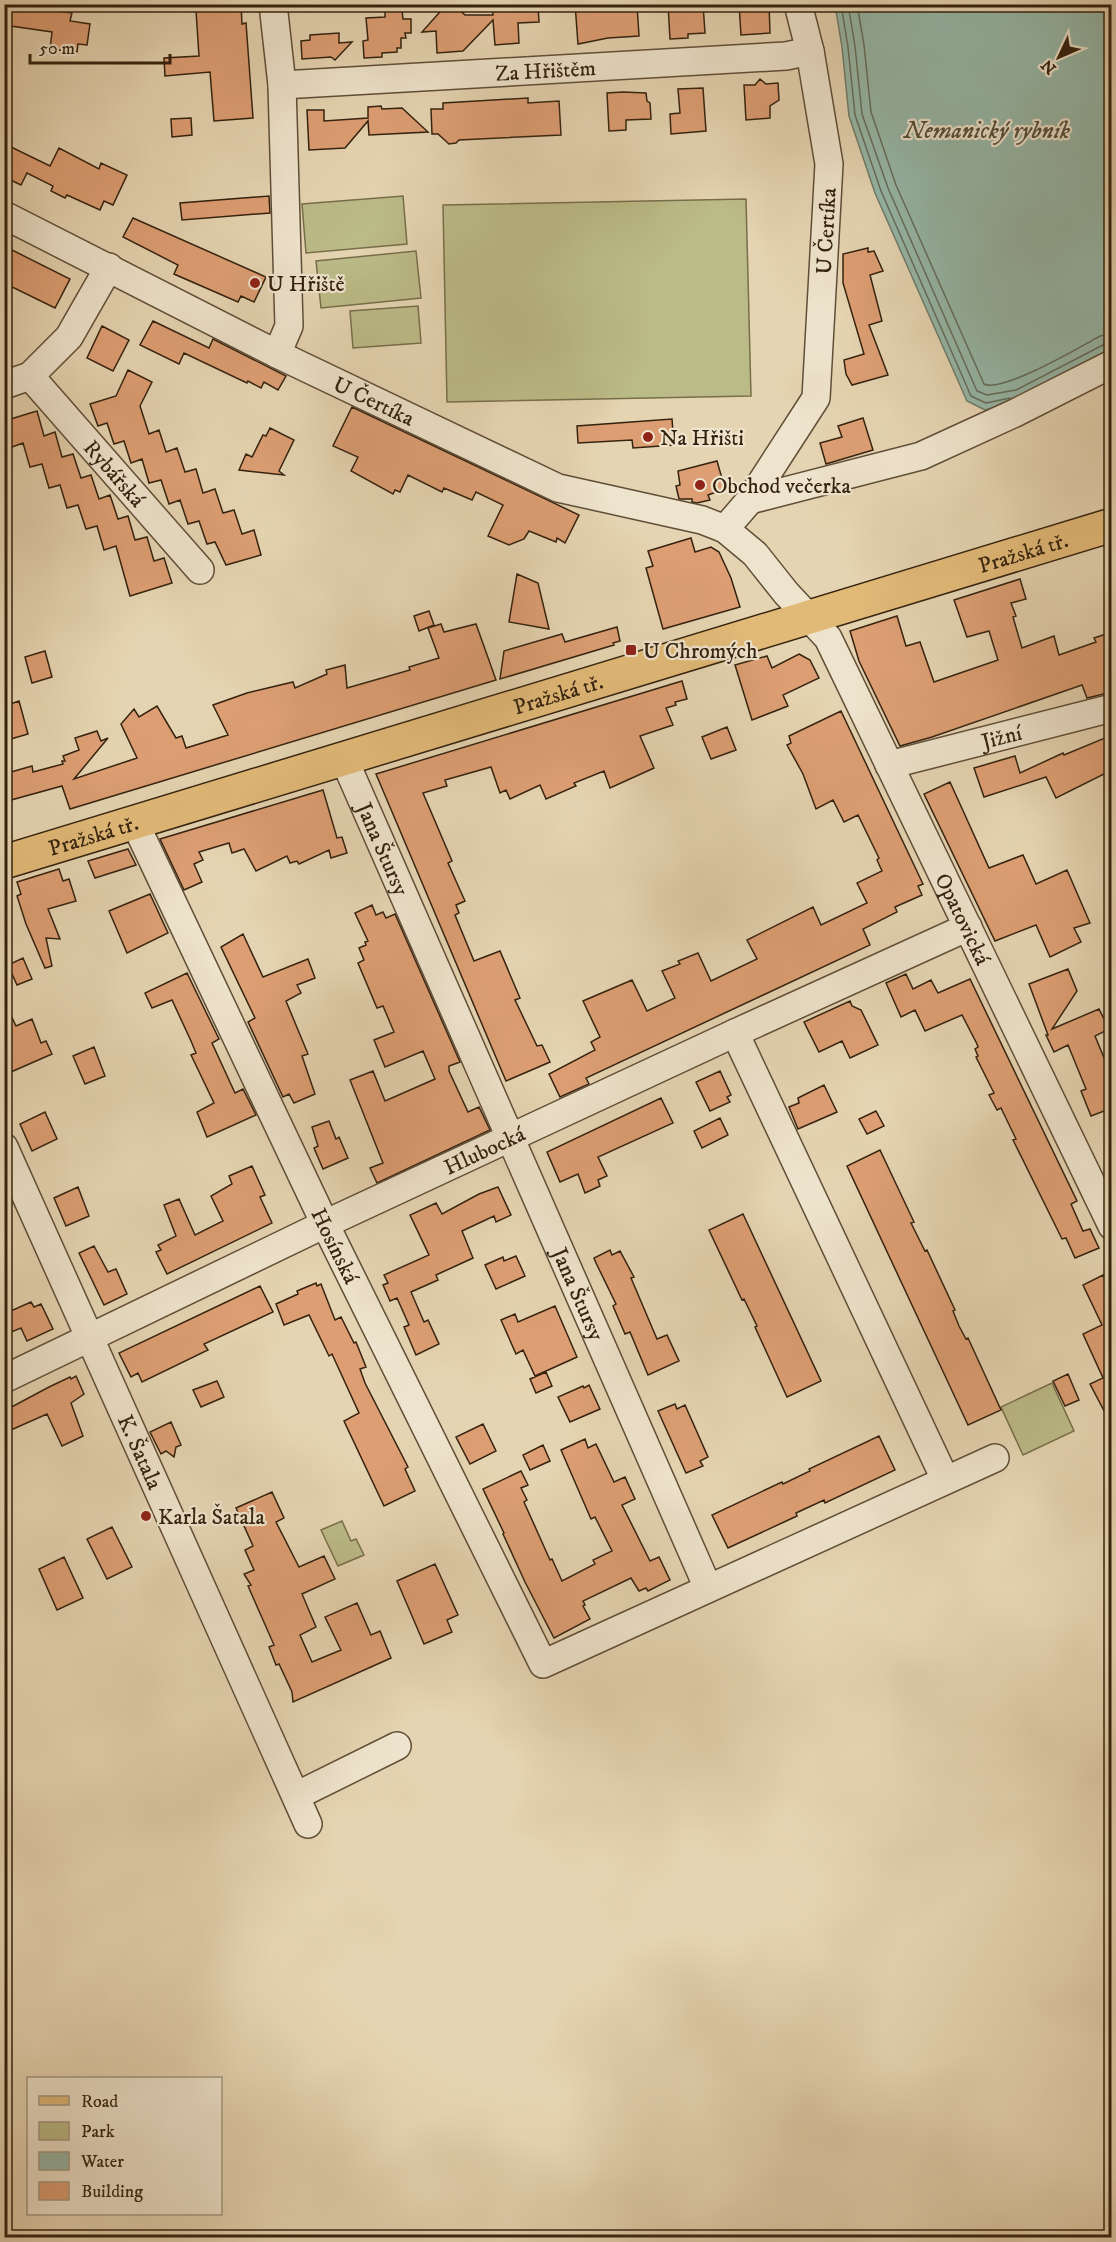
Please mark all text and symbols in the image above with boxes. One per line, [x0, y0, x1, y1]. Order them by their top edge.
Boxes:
scale bar [30, 27, 170, 65]
north arrow [1029, 27, 1089, 87]
text: 50 m [39, 38, 75, 60]
street label: Za Hřištěm [495, 55, 597, 88]
text: N [1037, 55, 1061, 78]
water label: Nemanický rybník [902, 116, 1070, 146]
street label: U Čertíka [811, 186, 843, 275]
place label: U Hřiště [267, 271, 345, 298]
marker: U Hřiště [248, 276, 262, 290]
street label: U Čertíka [329, 371, 419, 433]
place label: Na Hřišti [660, 425, 744, 452]
marker: Na Hřišti [641, 430, 655, 444]
street label: Rybářská [77, 435, 151, 514]
place label: Obchod večerka [712, 473, 852, 500]
marker: Obchod večerka [693, 478, 707, 492]
street label: Pražská tř. [975, 527, 1072, 580]
place label: U Chromých [643, 638, 758, 665]
marker: U Chromých [624, 643, 638, 657]
street label: Pražská tř. [510, 669, 607, 721]
street label: Jižní [977, 719, 1026, 756]
street label: Jana Štursy [349, 797, 414, 900]
street label: Pražská tř. [45, 810, 142, 863]
street label: Opatovická [929, 869, 996, 970]
street label: Hlubocká [440, 1120, 530, 1182]
street label: Hosínská [304, 1204, 365, 1289]
street label: Jana Štursy [544, 1242, 610, 1345]
street label: K. Šatala [111, 1411, 168, 1494]
place label: Karla Šatala [158, 1503, 265, 1531]
marker: Karla Šatala [139, 1509, 153, 1523]
legend [27, 2077, 222, 2215]
text: Road [81, 2091, 118, 2113]
text: Park [81, 2121, 115, 2143]
text: Water [80, 2151, 124, 2173]
text: Building [81, 2181, 143, 2203]

